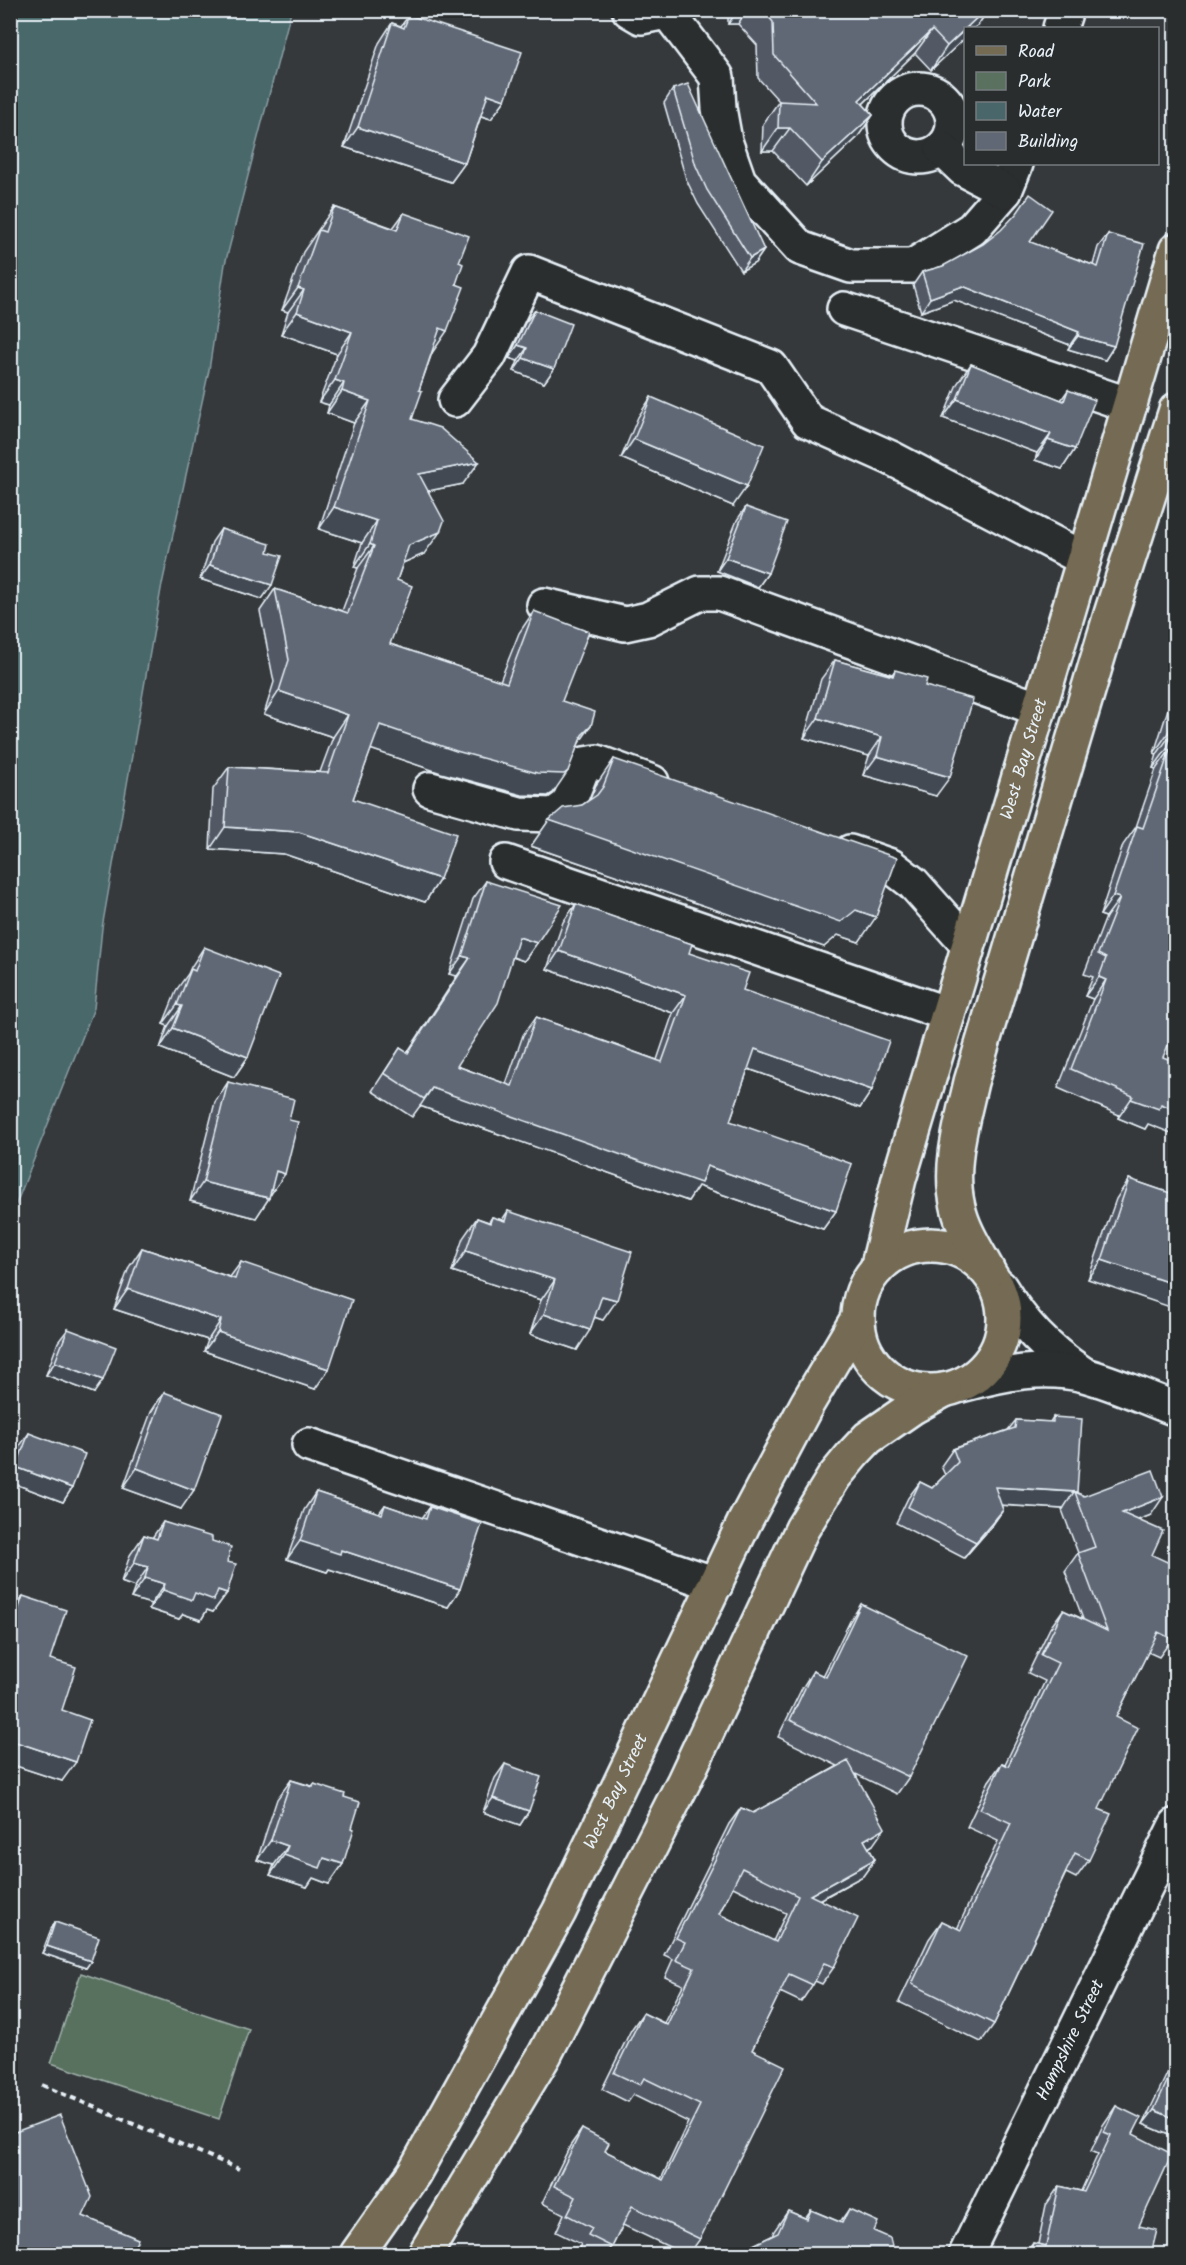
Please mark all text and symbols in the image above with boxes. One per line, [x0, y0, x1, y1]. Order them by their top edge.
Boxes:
legend [964, 27, 1159, 165]
text: Road [1018, 38, 1055, 67]
text: Park [1018, 68, 1051, 97]
text: Water [1018, 98, 1063, 127]
text: Building [1018, 128, 1078, 157]
street label: West Bay Street [992, 694, 1056, 823]
street label: West Bay Street [576, 1728, 657, 1854]
street label: Hampshire Street [1029, 1974, 1113, 2106]

